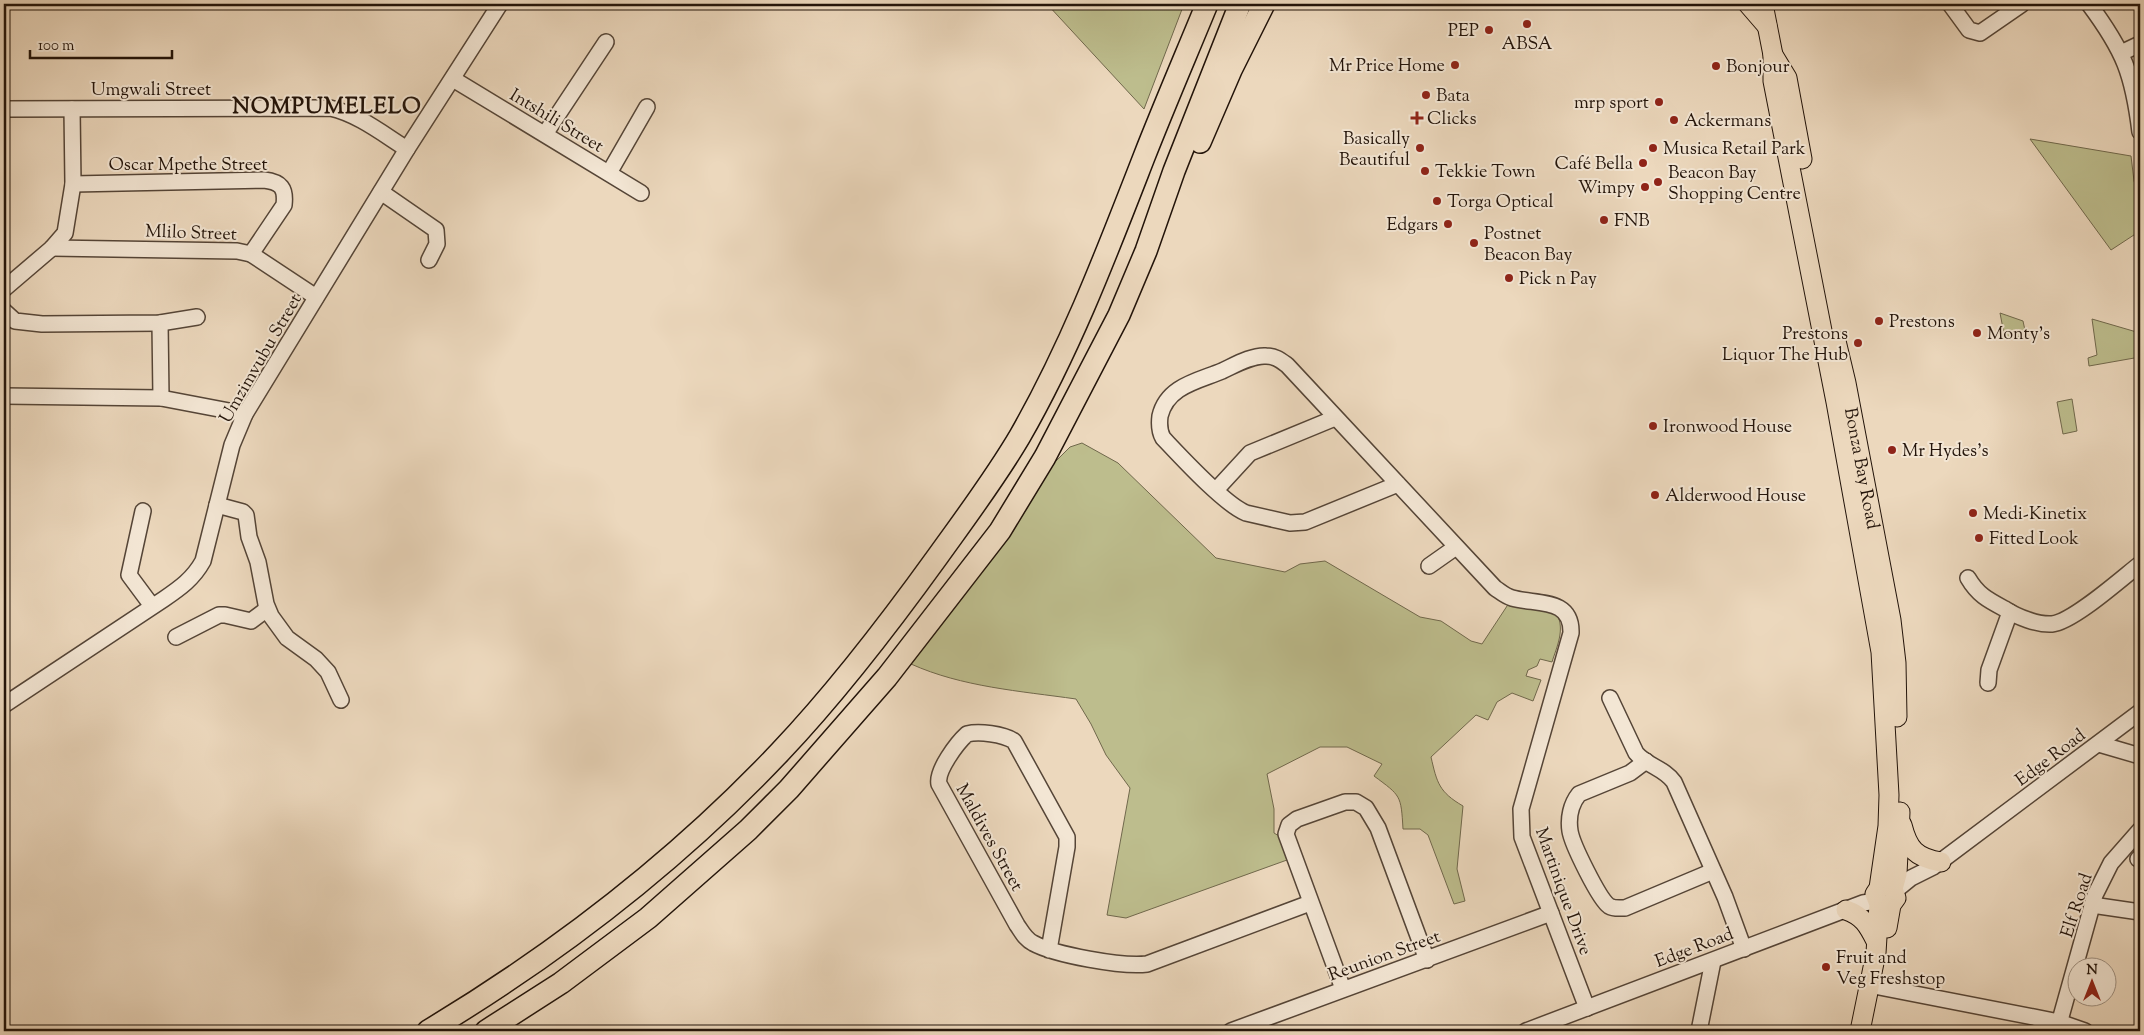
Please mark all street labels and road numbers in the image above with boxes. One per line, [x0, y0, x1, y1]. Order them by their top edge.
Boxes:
street label: Umgwali Street [91, 78, 211, 104]
street label: Intshili Street [504, 83, 608, 160]
street label: Oscar Mpethe Street [108, 153, 268, 179]
street label: Mlilo Street [145, 219, 237, 249]
street label: Umzimvubu Street [214, 289, 309, 429]
street label: Bonza Bay Road [1836, 406, 1885, 532]
street label: Edge Road [2011, 723, 2092, 794]
street label: Maldives Street [948, 779, 1029, 897]
street label: Martinique Drive [1527, 824, 1597, 959]
street label: Elf Road [2055, 870, 2101, 941]
street label: Edge Road [1652, 922, 1738, 976]
street label: Reunion Street [1325, 925, 1444, 989]

